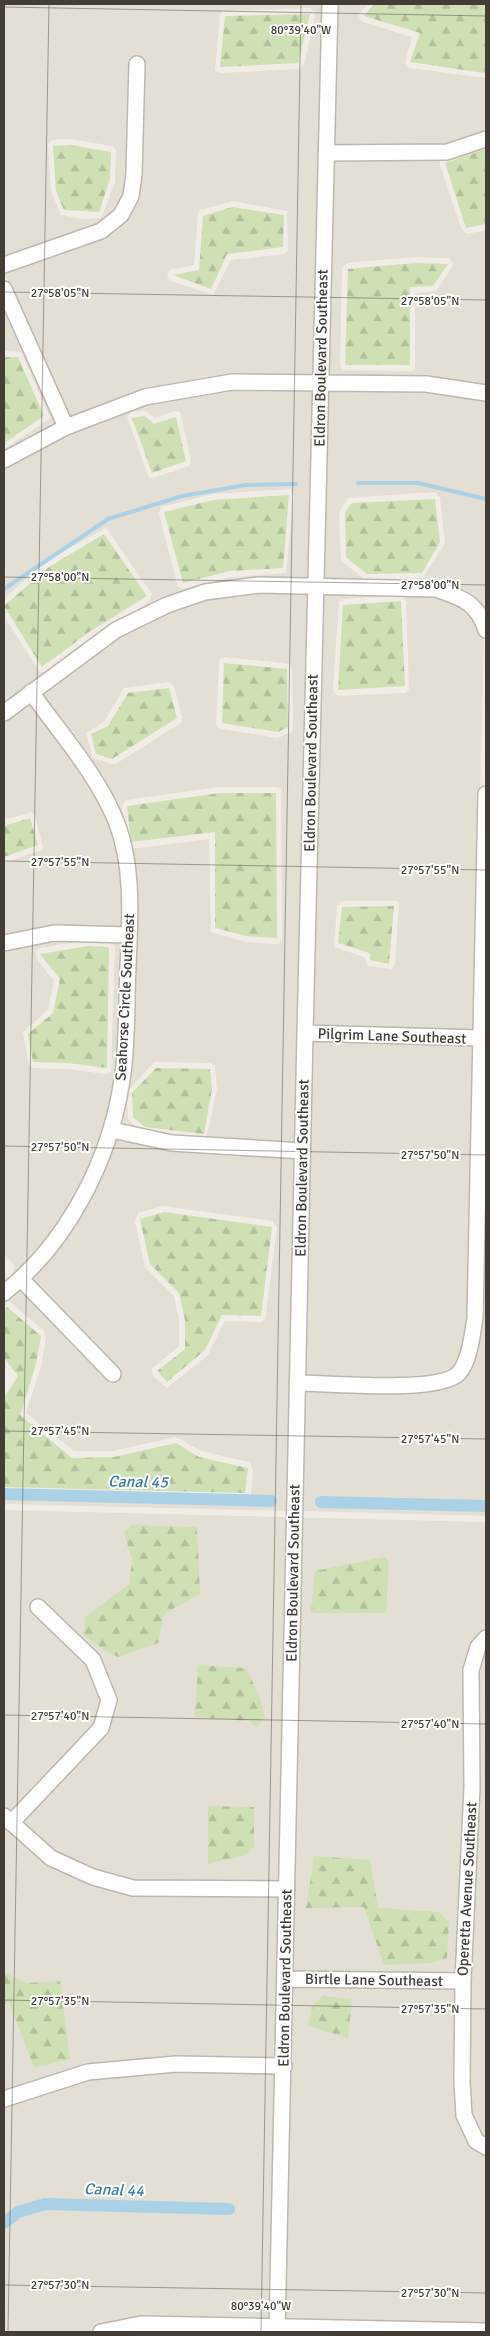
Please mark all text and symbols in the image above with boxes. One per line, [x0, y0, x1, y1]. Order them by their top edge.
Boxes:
text: 80°39'40"W [271, 23, 331, 38]
street label: Eldron Boulevard Southeast [310, 269, 332, 447]
text: 27°58'05"N [31, 286, 89, 301]
text: 27°58'05"N [401, 294, 459, 309]
text: 27°58'00"N [31, 570, 89, 585]
text: 27°58'00"N [401, 578, 459, 593]
street label: Eldron Boulevard Southeast [300, 674, 322, 852]
text: 27°57'55"N [31, 855, 89, 870]
text: 27°57'55"N [401, 863, 459, 878]
street label: Seahorse Circle Southeast [112, 913, 138, 1081]
street label: Pilgrim Lane Southeast [317, 1024, 467, 1048]
street label: Eldron Boulevard Southeast [291, 1079, 313, 1257]
text: 27°57'50"N [31, 1140, 89, 1155]
text: 27°57'50"N [401, 1148, 459, 1163]
text: 27°57'45"N [31, 1424, 89, 1439]
text: 27°57'45"N [401, 1432, 459, 1447]
water label: Canal 45 [108, 1471, 170, 1493]
street label: Eldron Boulevard Southeast [282, 1484, 304, 1662]
text: 27°57'40"N [31, 1709, 89, 1724]
text: 27°57'40"N [401, 1717, 459, 1732]
street label: Operetta Avenue Southeast [453, 1801, 481, 1977]
street label: Eldron Boulevard Southeast [274, 1889, 296, 2067]
street label: Birtle Lane Southeast [305, 1970, 443, 1990]
text: 27°57'35"N [31, 1994, 89, 2009]
text: 27°57'35"N [401, 2002, 459, 2017]
water label: Canal 44 [84, 2179, 145, 2201]
text: 27°57'30"N [31, 2278, 89, 2293]
text: 27°57'30"N [401, 2286, 459, 2301]
text: 80°39'40"W [231, 2299, 291, 2314]

